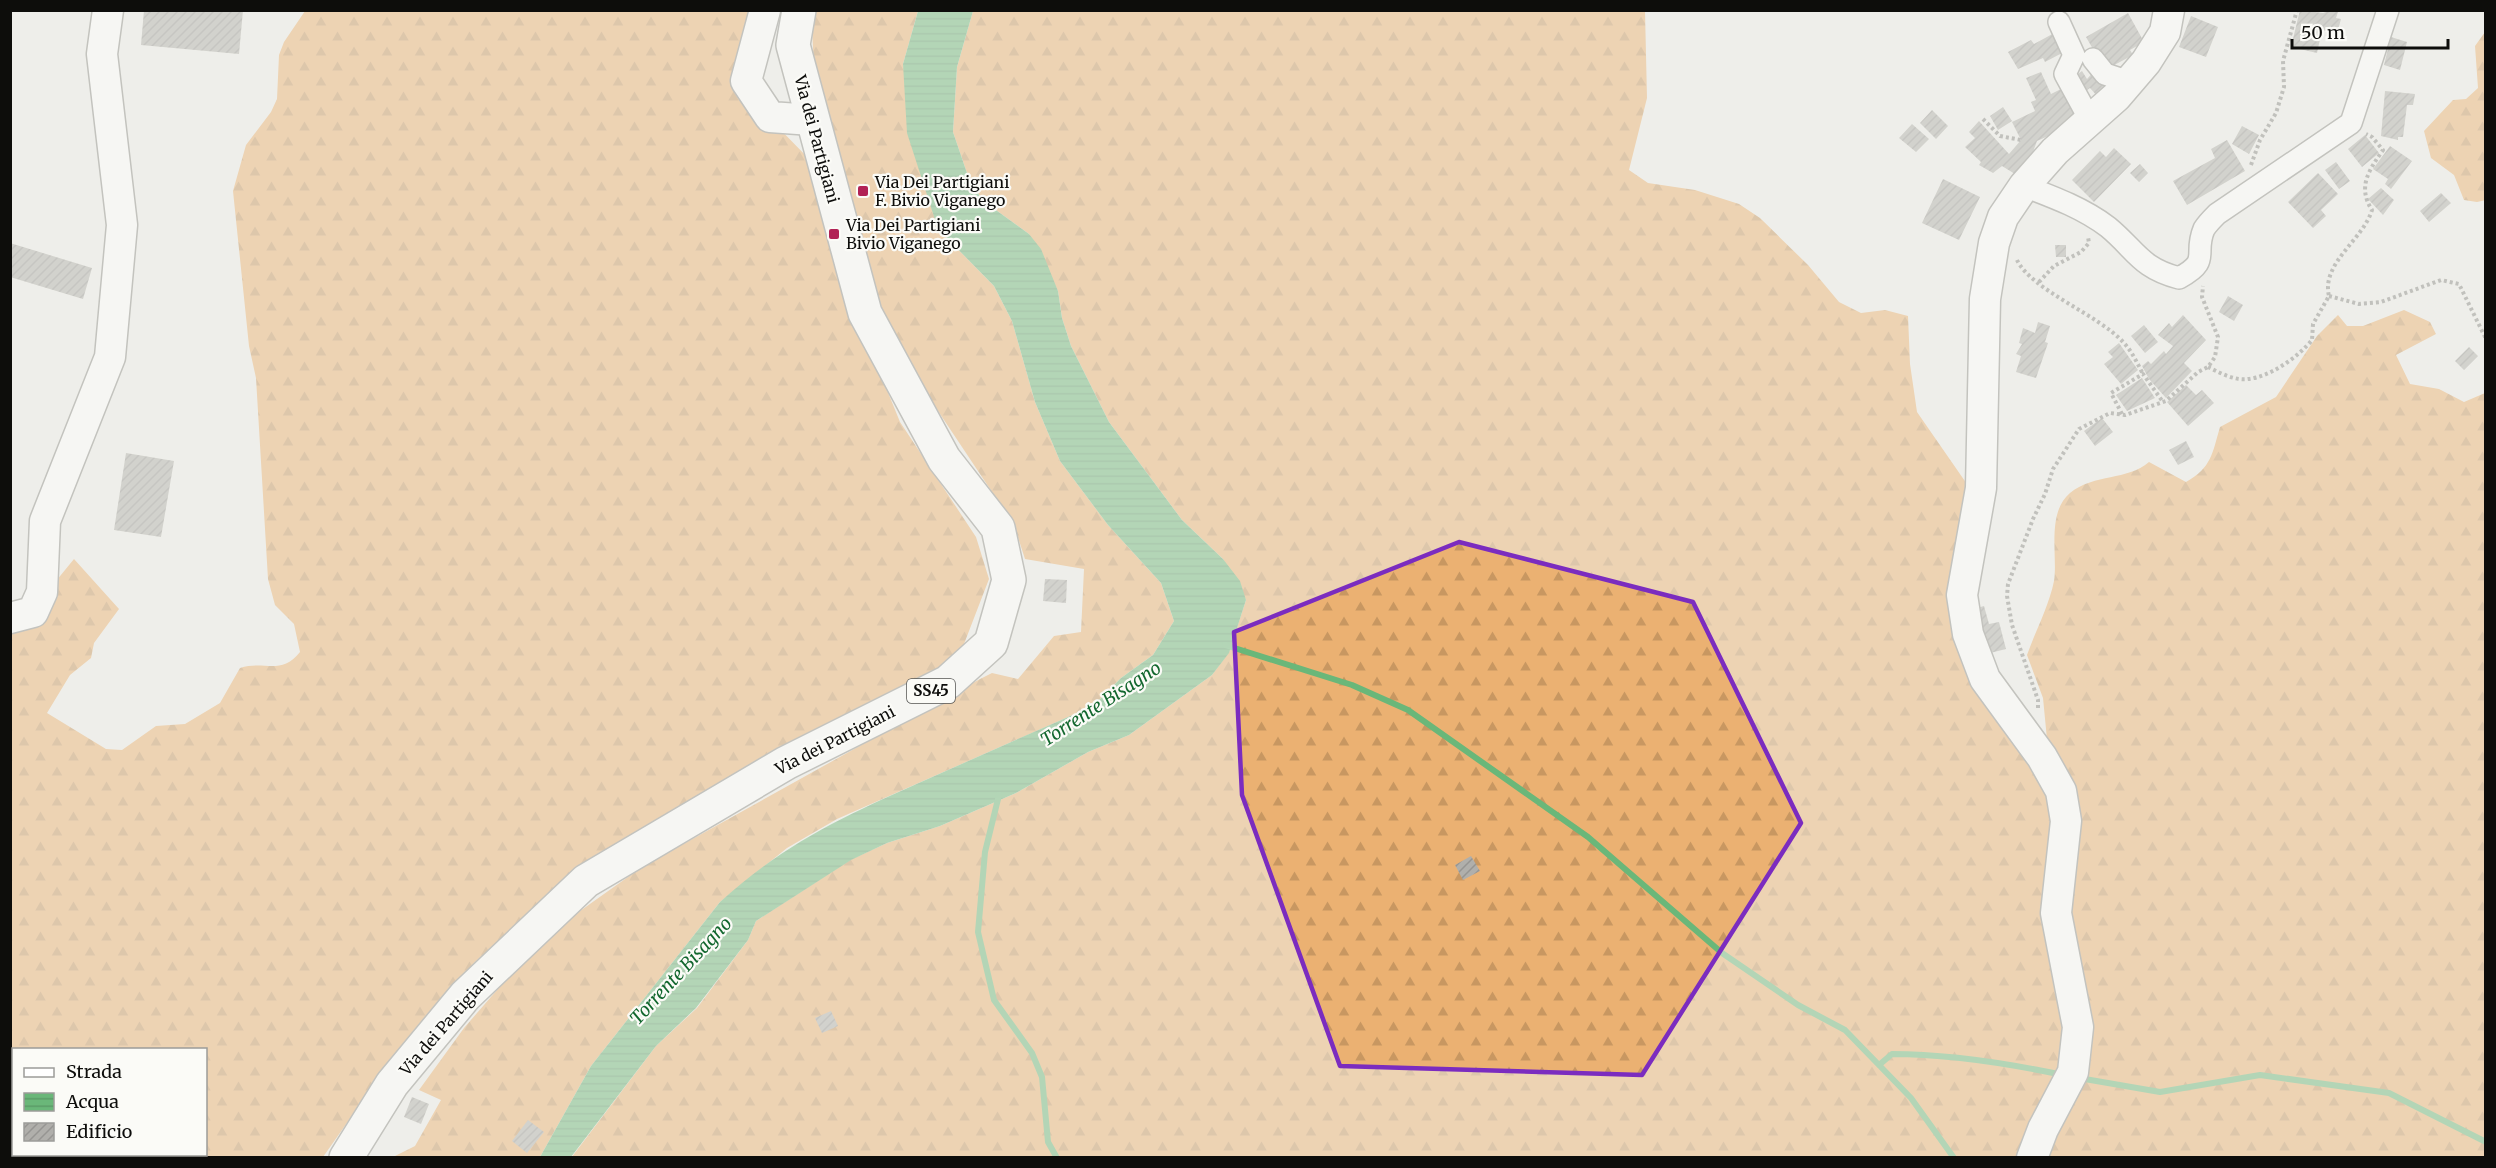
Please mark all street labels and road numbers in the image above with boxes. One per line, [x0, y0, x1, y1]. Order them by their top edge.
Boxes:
street label: Via dei Partigiani [790, 72, 844, 205]
road number: SS45 [907, 679, 955, 703]
street label: Via dei Partigiani [771, 701, 898, 779]
street label: Via dei Partigiani [395, 967, 497, 1080]

